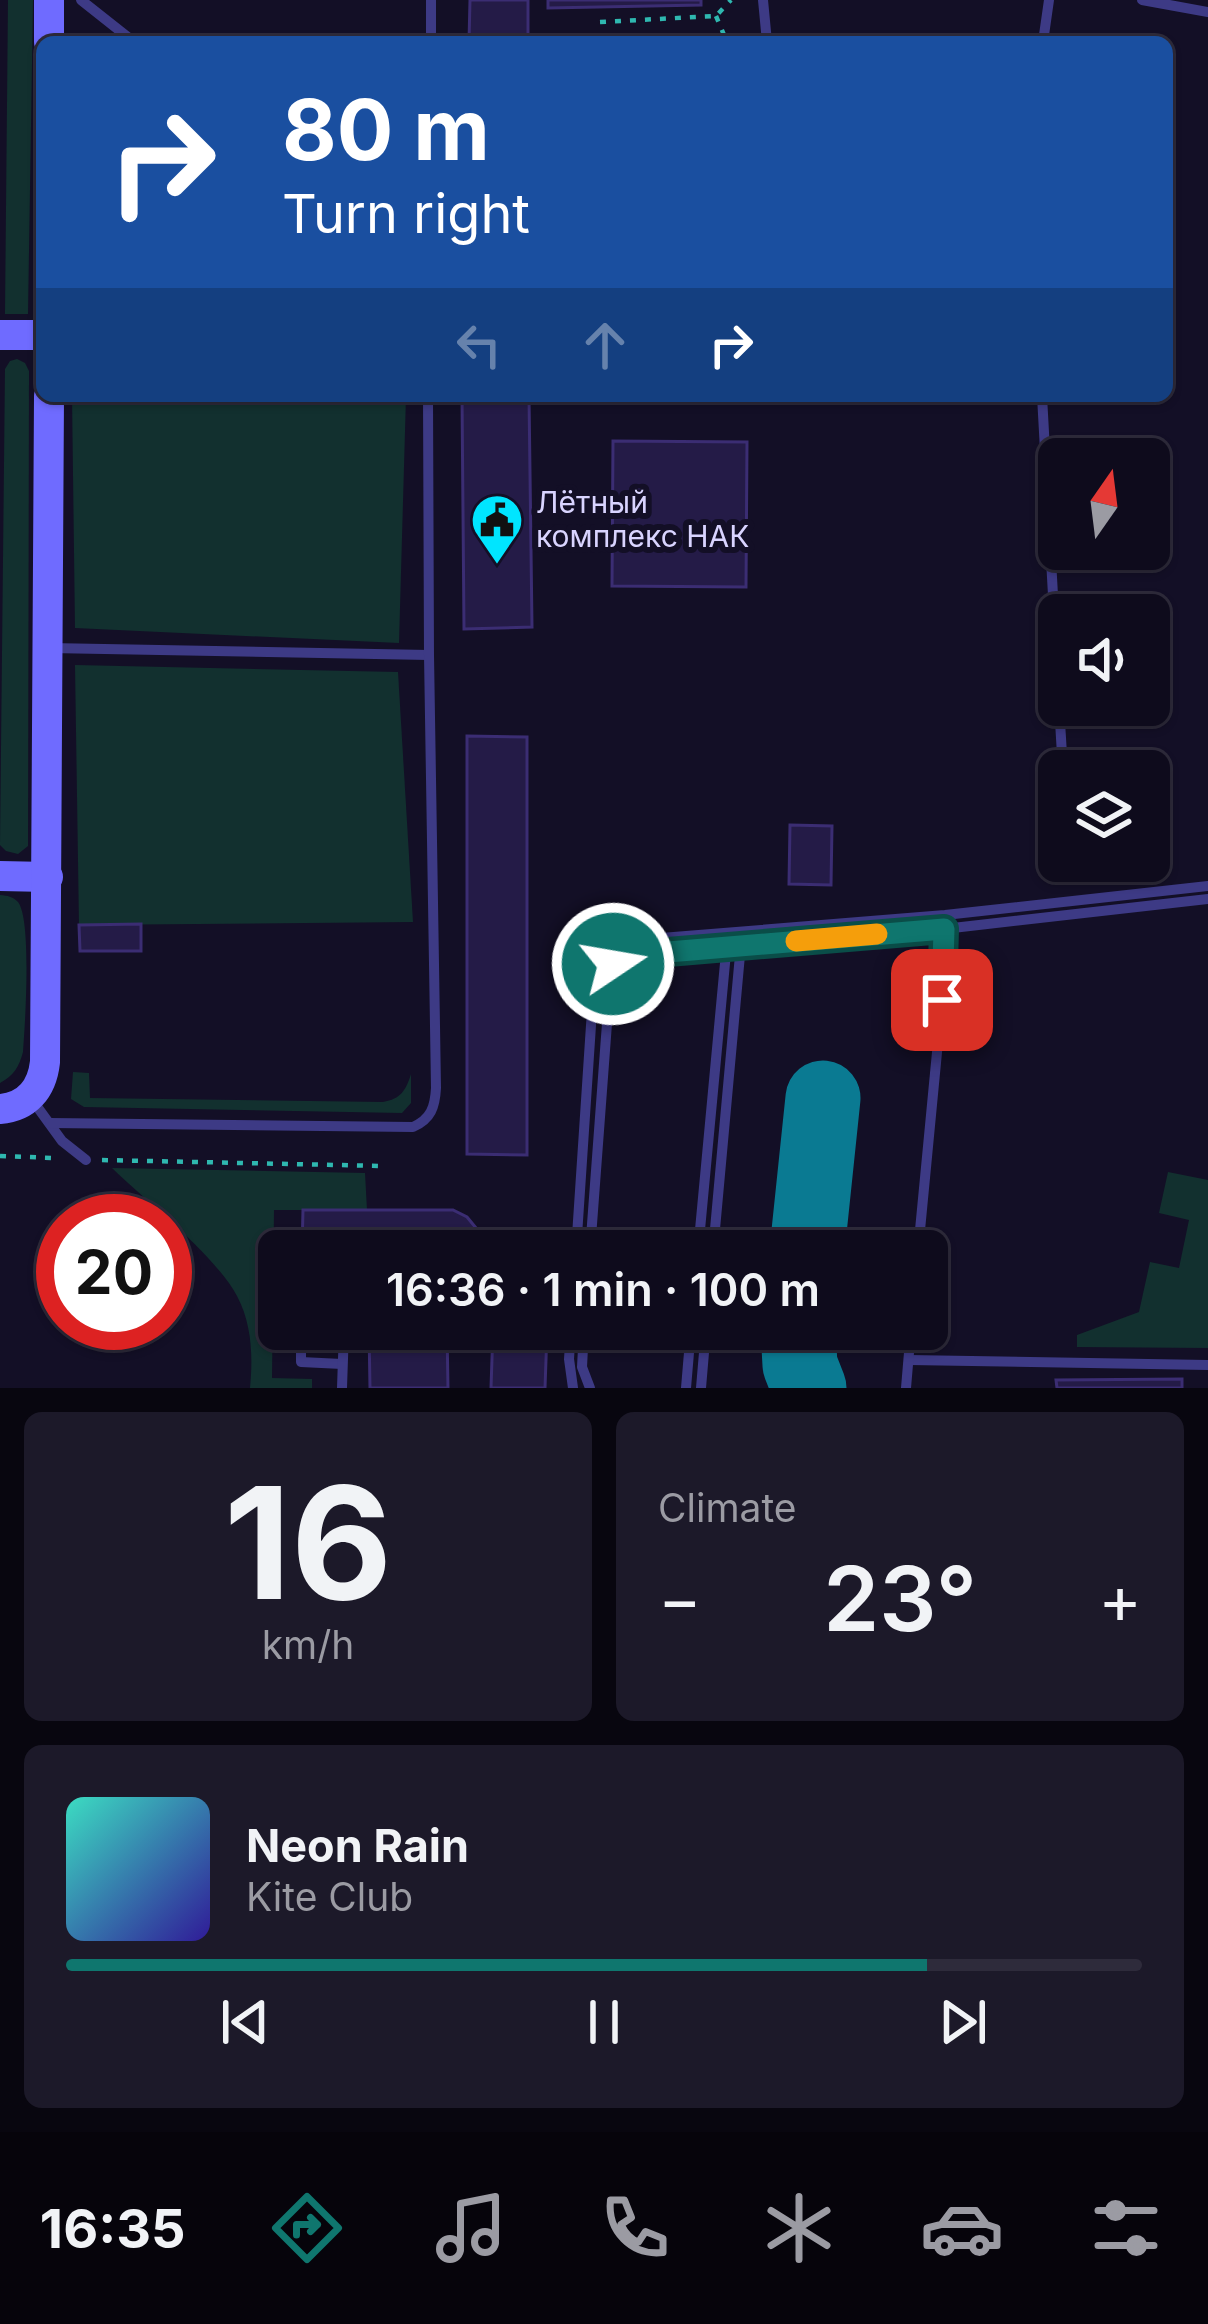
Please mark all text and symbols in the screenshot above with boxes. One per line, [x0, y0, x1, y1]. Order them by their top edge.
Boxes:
text: 80 m [282, 79, 490, 180]
icon: right [84, 84, 240, 240]
text: Turn right [282, 181, 530, 246]
icon: left [446, 312, 512, 378]
icon: ahead [572, 312, 638, 378]
icon: right [698, 312, 764, 378]
north arrow [1038, 438, 1170, 570]
map controls [1038, 438, 1170, 882]
place label: Лётный комплекс НАК [536, 484, 749, 554]
public building icon: Лётный комплекс НАК [469, 492, 525, 566]
button: sound [1038, 594, 1170, 726]
button: layers [1038, 750, 1170, 882]
position arrow [550, 901, 676, 1027]
pin [891, 949, 993, 1051]
icon: arrive [909, 967, 975, 1033]
speed limit sign: 20 [36, 1194, 192, 1350]
text: 16:36 · 1 min · 100 m [386, 1262, 820, 1317]
text: 16 [224, 1448, 392, 1637]
text: Climate [658, 1484, 797, 1531]
text: 23° [823, 1544, 977, 1653]
text: − [658, 1559, 702, 1639]
text: + [1098, 1559, 1142, 1639]
text: km/h [262, 1621, 354, 1668]
text: Neon Rain [246, 1818, 469, 1873]
text: Kite Club [246, 1873, 413, 1920]
icon: previous [212, 1989, 278, 2055]
icon: pause [571, 1989, 637, 2055]
icon: next [930, 1989, 996, 2055]
icon: directions [265, 2186, 349, 2270]
icon: music [429, 2186, 513, 2270]
icon: phone [593, 2186, 677, 2270]
icon: climate [757, 2186, 841, 2270]
icon: car [920, 2186, 1004, 2270]
icon: filters [1084, 2186, 1168, 2270]
text: 16:35 [40, 2196, 186, 2261]

